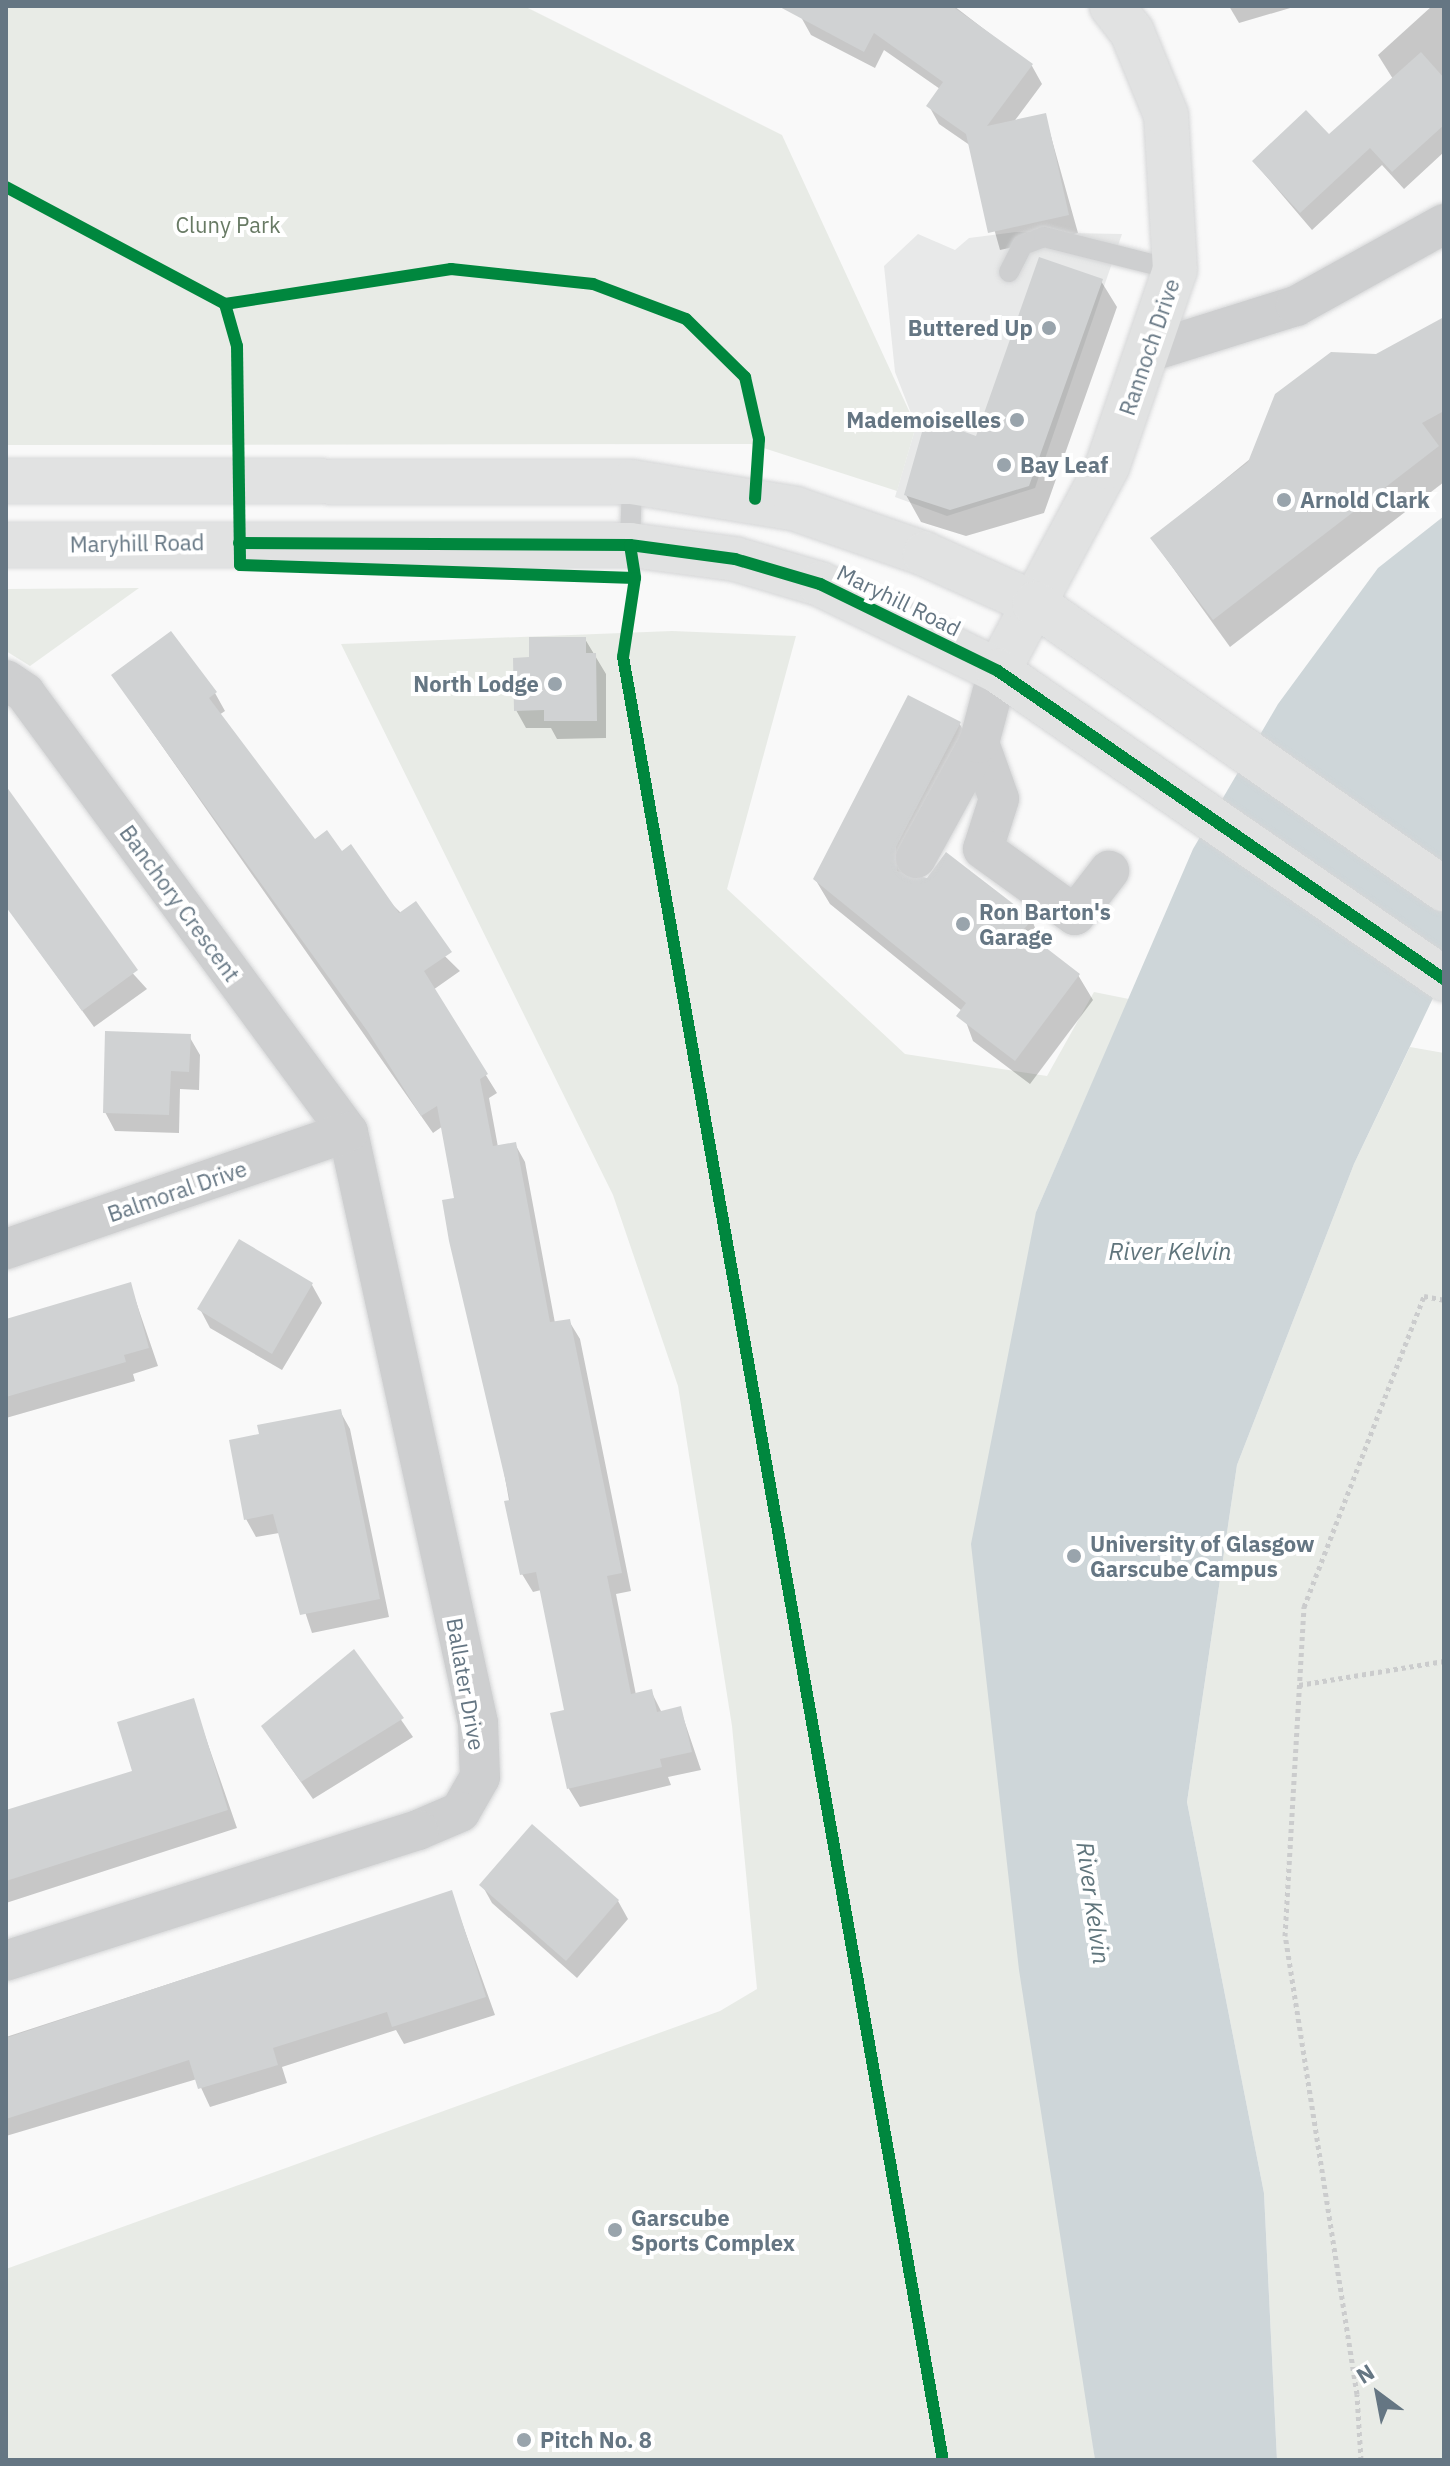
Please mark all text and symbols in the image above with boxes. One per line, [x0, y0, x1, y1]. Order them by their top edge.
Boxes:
park label: Cluny Park [175, 212, 281, 238]
street label: Rannoch Drive [1113, 275, 1185, 419]
place label: Buttered Up [908, 315, 1033, 341]
marker: Buttered Up [1040, 319, 1058, 337]
place label: Mademoiselles [846, 407, 1001, 433]
marker: Mademoiselles [1008, 411, 1026, 429]
place label: Bay Leaf [1020, 452, 1108, 478]
marker: Bay Leaf [995, 456, 1013, 474]
place label: Arnold Clark [1300, 487, 1430, 513]
marker: Arnold Clark [1275, 491, 1293, 509]
street label: Maryhill Road [70, 529, 204, 557]
street label: Maryhill Road [833, 559, 965, 641]
place label: North Lodge [413, 671, 539, 697]
marker: North Lodge [546, 675, 564, 693]
street label: Banchory Crescent [114, 820, 246, 986]
place label: Ron Barton's Garage [979, 898, 1111, 950]
marker: Ron Barton's Garage [954, 915, 972, 933]
street label: Balmoral Drive [104, 1155, 250, 1227]
water label: River Kelvin [1108, 1238, 1232, 1266]
place label: University of Glasgow Garscube Campus [1090, 1530, 1315, 1582]
marker: University of Glasgow Garscube Campus [1065, 1547, 1083, 1565]
street label: Ballater Drive [441, 1616, 491, 1752]
water label: River Kelvin [1070, 1840, 1116, 1966]
place label: Garscube Sports Complex [631, 2204, 795, 2256]
marker: Garscube Sports Complex [606, 2221, 624, 2239]
north arrow [1338, 2354, 1418, 2434]
text: N [1351, 2357, 1379, 2390]
place label: Pitch No. 8 [540, 2427, 652, 2453]
marker: Pitch No. 8 [515, 2431, 533, 2449]

